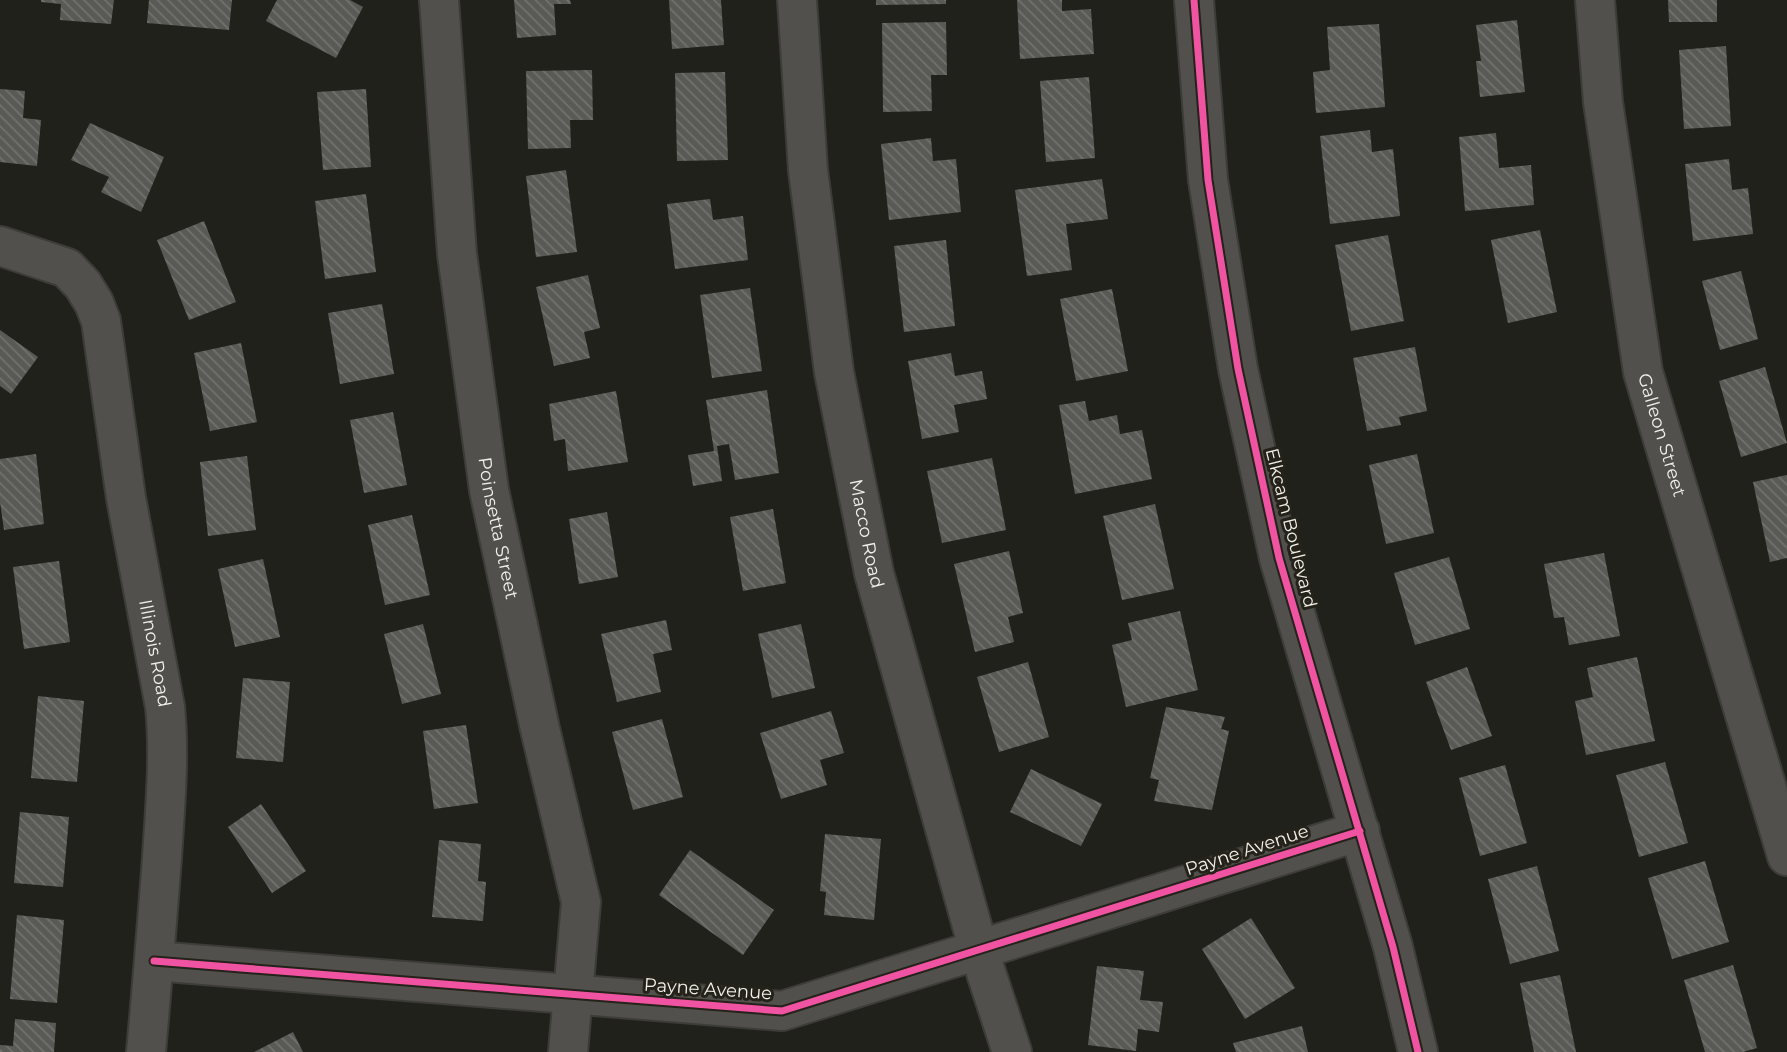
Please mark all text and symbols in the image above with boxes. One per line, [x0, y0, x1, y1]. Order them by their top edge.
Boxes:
street label: Galleon Street [1633, 371, 1691, 499]
street label: Elkcam Boulevard [1261, 446, 1321, 610]
street label: Poinsetta Street [474, 456, 523, 601]
street label: Macco Road [845, 477, 889, 591]
street label: Illinois Road [134, 598, 176, 709]
street label: Payne Avenue [1183, 820, 1312, 880]
street label: Payne Avenue [643, 974, 773, 1004]

